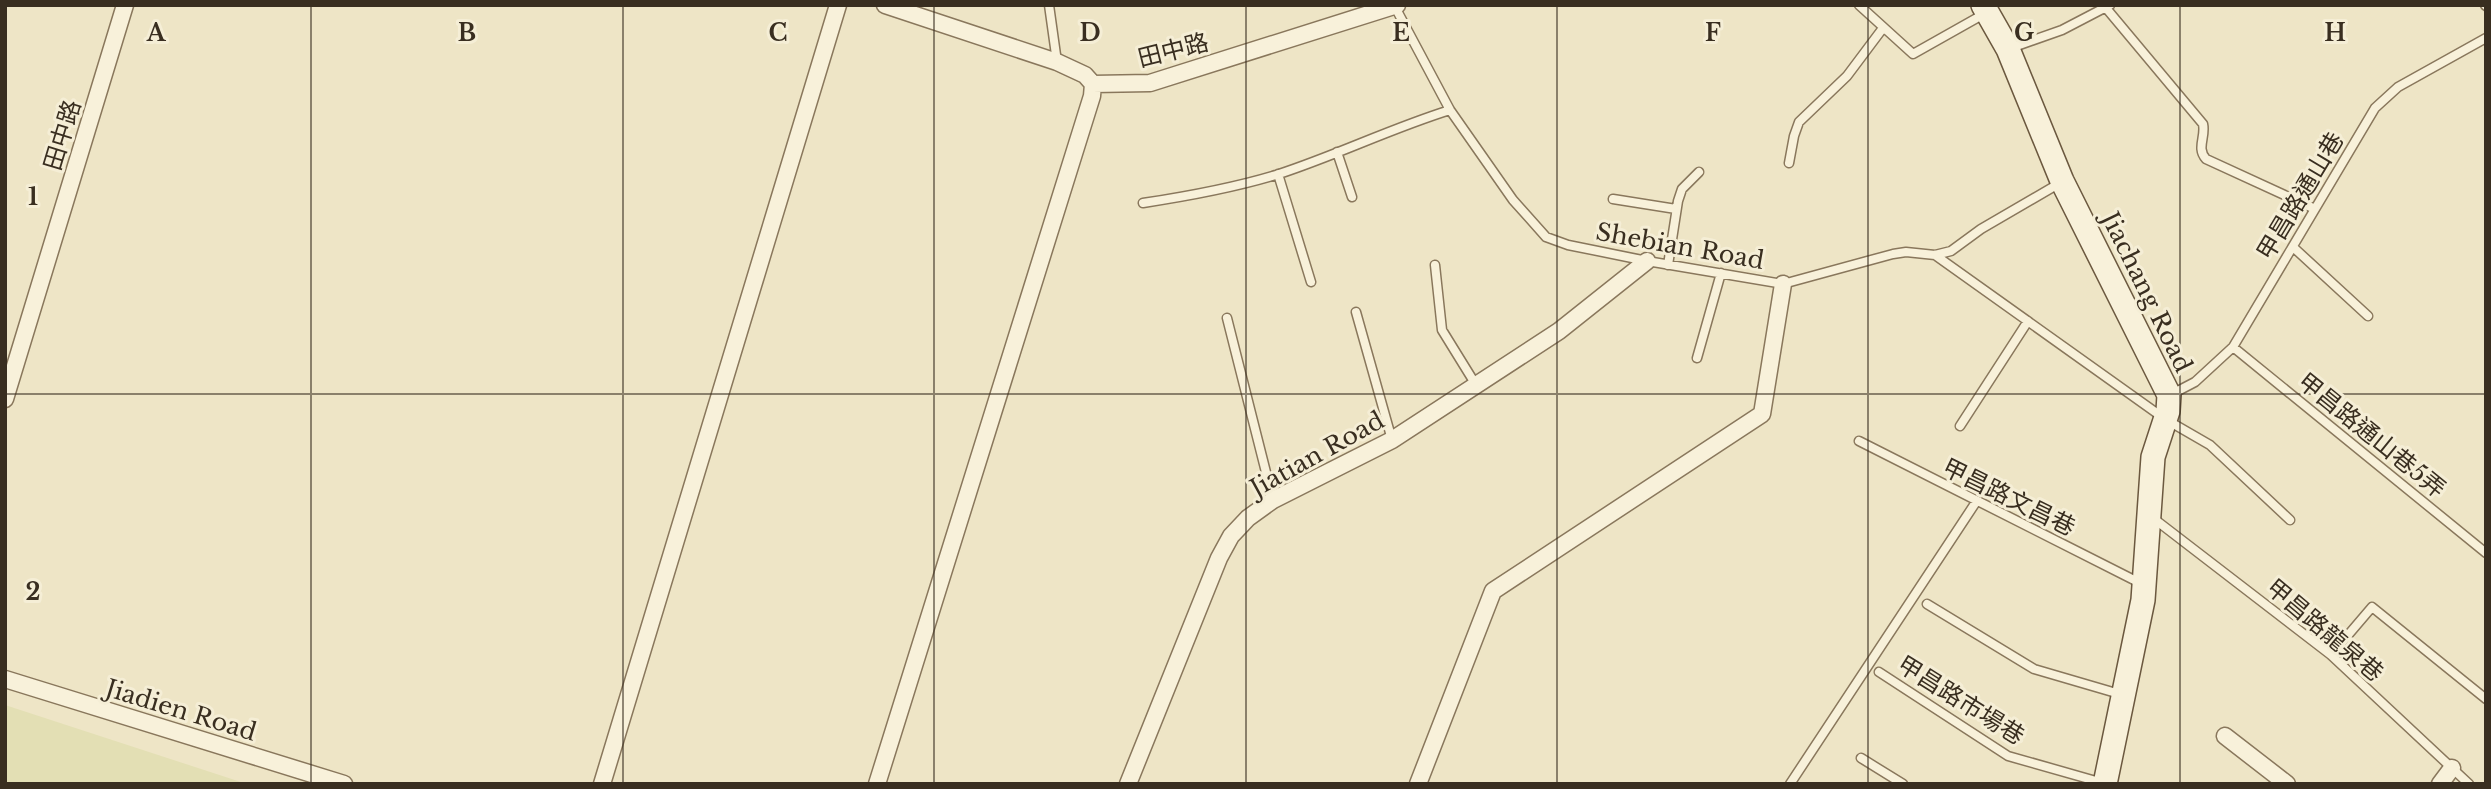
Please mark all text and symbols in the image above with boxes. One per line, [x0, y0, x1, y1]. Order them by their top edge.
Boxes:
text: A [146, 19, 167, 47]
text: B [458, 19, 476, 47]
text: C [769, 19, 787, 47]
text: D [1079, 19, 1101, 47]
text: E [1392, 19, 1410, 47]
text: F [1705, 19, 1721, 47]
text: G [2014, 19, 2034, 47]
text: H [2324, 19, 2346, 47]
street label: 田中路 [1135, 27, 1211, 73]
street label: 田中路 [38, 96, 86, 174]
street label: 甲昌路通山巷 [2250, 127, 2350, 265]
text: 1 [28, 183, 38, 211]
street label: Jiachang Road [2094, 204, 2198, 377]
street label: Shebian Road [1594, 217, 1766, 275]
street label: 甲昌路通山巷5弄 [2292, 367, 2452, 503]
street label: Jiatian Road [1242, 405, 1389, 504]
street label: 甲昌路文昌巷 [1938, 452, 2080, 542]
street label: 甲昌路龍泉巷 [2261, 573, 2389, 687]
text: 2 [26, 578, 40, 606]
street label: 甲昌路市場巷 [1892, 650, 2030, 750]
street label: Jiadien Road [99, 672, 260, 747]

